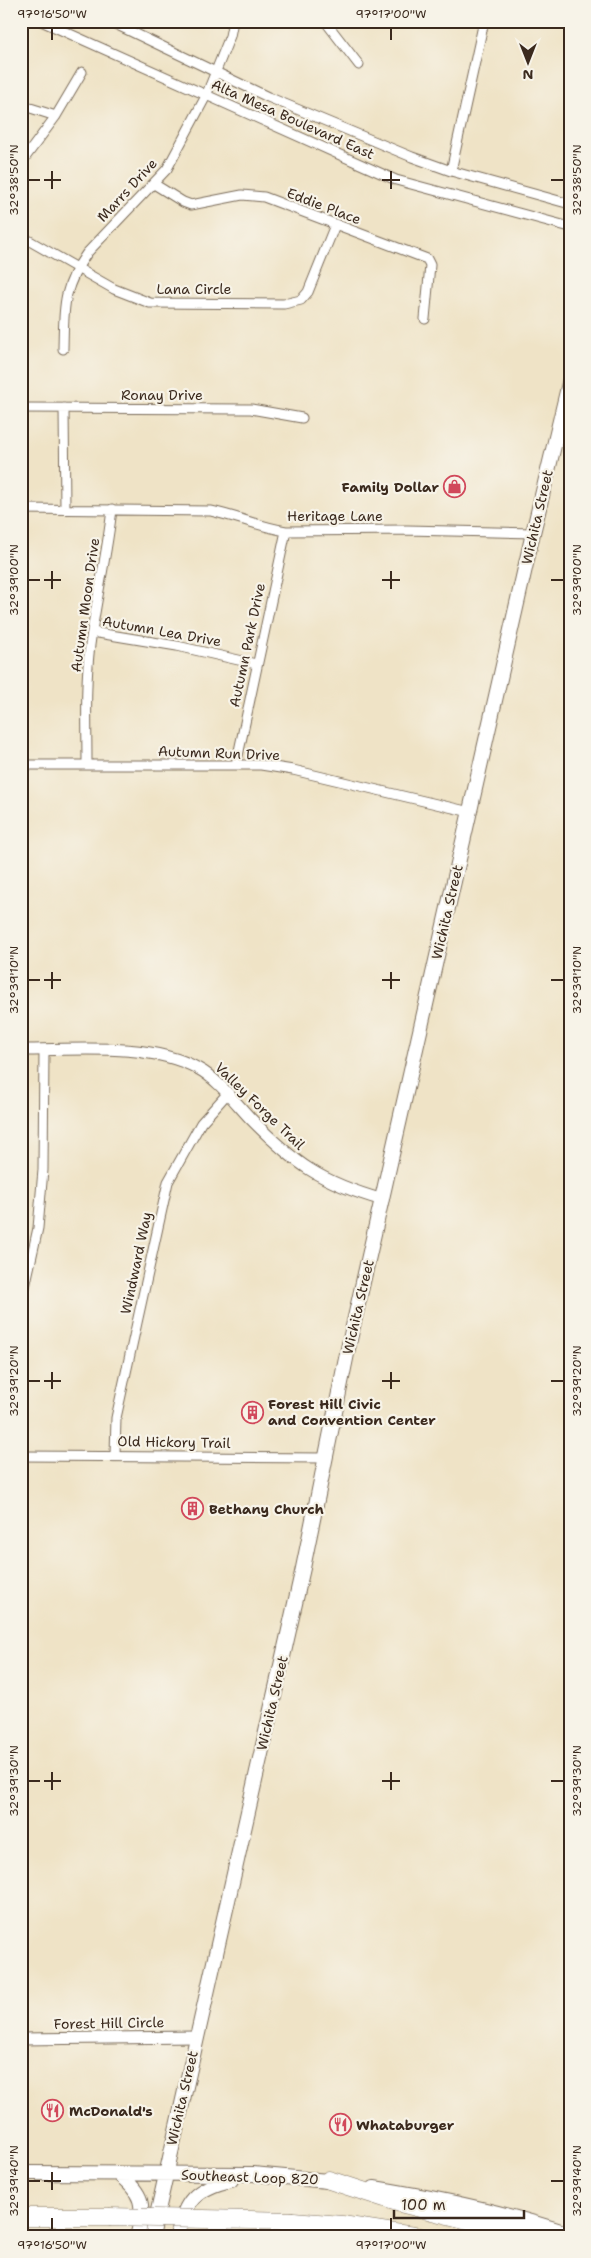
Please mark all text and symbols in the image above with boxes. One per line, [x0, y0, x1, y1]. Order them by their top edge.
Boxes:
text: 97°16'50"W [17, 6, 87, 22]
text: 97°17'00"W [355, 6, 427, 22]
north arrow [504, 38, 554, 88]
text: N [522, 66, 534, 84]
street label: Alta Mesa Boulevard East [209, 75, 377, 163]
text: 32°38'50"N [6, 144, 22, 216]
text: 32°38'50"N [569, 144, 585, 216]
street label: Marrs Drive [93, 154, 161, 225]
street label: Eddie Place [284, 184, 364, 228]
street label: Lana Circle [156, 280, 232, 298]
street label: Ronay Drive [121, 386, 203, 404]
street label: Wichita Street [517, 468, 557, 566]
shop icon: Family Dollar [443, 475, 467, 499]
place label: Family Dollar [342, 478, 439, 496]
street label: Heritage Lane [287, 507, 383, 525]
street label: Autumn Moon Drive [67, 537, 103, 673]
text: 32°39'00"N [6, 544, 22, 616]
text: 32°39'00"N [569, 544, 585, 616]
street label: Autumn Park Drive [225, 581, 269, 709]
street label: Autumn Lea Drive [101, 612, 223, 650]
street label: Autumn Run Drive [158, 742, 281, 764]
street label: Wichita Street [427, 863, 467, 961]
text: 32°39'10"N [6, 946, 22, 1014]
text: 32°39'10"N [569, 946, 585, 1014]
street label: Valley Forge Trail [211, 1058, 309, 1154]
street label: Windward Way [116, 1210, 156, 1316]
street label: Wichita Street [338, 1258, 378, 1356]
text: 32°39'20"N [6, 1345, 22, 1417]
text: 32°39'20"N [569, 1345, 585, 1417]
place label: Forest Hill Civic and Convention Center [268, 1395, 436, 1429]
building icon: Forest Hill Civic and Convention Center [240, 1400, 264, 1424]
street label: Old Hickory Trail [117, 1432, 231, 1452]
building icon: Bethany Church [181, 1497, 205, 1521]
place label: Bethany Church [209, 1500, 324, 1518]
street label: Wichita Street [252, 1654, 292, 1752]
text: 32°39'30"N [6, 1745, 22, 1817]
text: 32°39'30"N [569, 1745, 585, 1817]
street label: Forest Hill Circle [53, 2013, 165, 2033]
street label: Wichita Street [162, 2049, 202, 2147]
restaurant icon: McDonald's [41, 2099, 65, 2123]
place label: McDonald's [69, 2102, 153, 2120]
restaurant icon: Whataburger [328, 2113, 352, 2137]
place label: Whataburger [356, 2116, 455, 2134]
text: 32°39'40"N [6, 2145, 22, 2217]
text: 32°39'40"N [569, 2145, 585, 2217]
street label: Southeast Loop 820 [181, 2166, 319, 2188]
scale bar [394, 2188, 524, 2220]
text: 100 m [401, 2195, 446, 2215]
text: 97°16'50"W [17, 2237, 87, 2253]
text: 97°17'00"W [355, 2237, 427, 2253]

